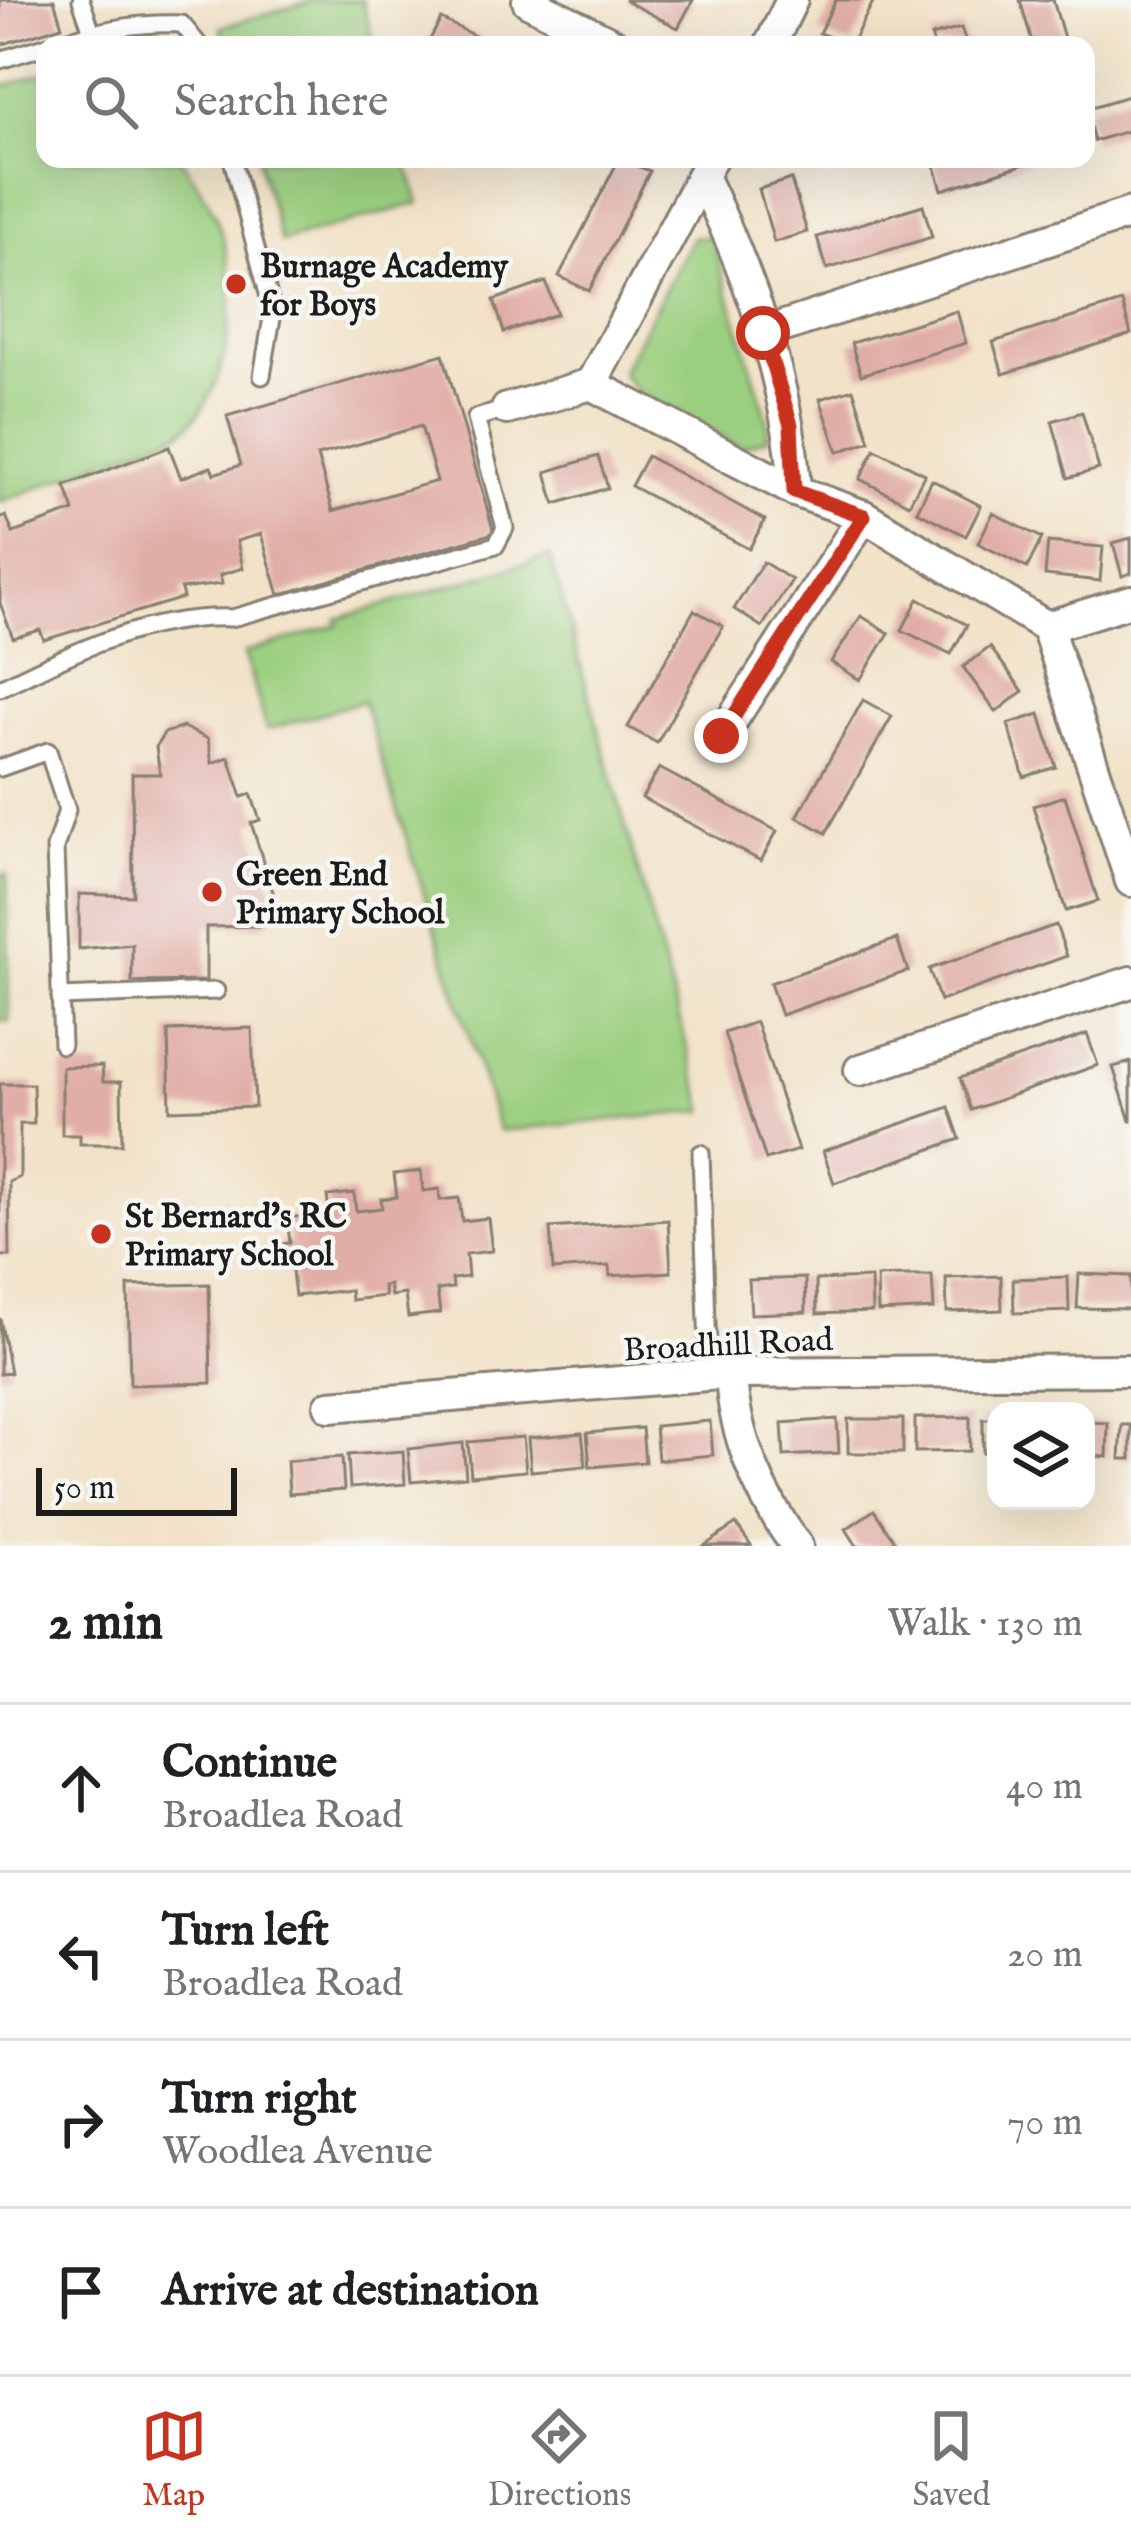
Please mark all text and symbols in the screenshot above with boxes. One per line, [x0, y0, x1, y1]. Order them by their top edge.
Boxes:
search box [36, 36, 1095, 168]
icon: search [78, 69, 144, 135]
text: Search here [174, 74, 388, 131]
place label: Burnage Academy for Boys [260, 247, 509, 327]
marker: Burnage Academy for Boys [223, 271, 249, 297]
route start [736, 306, 790, 360]
route end [694, 709, 748, 763]
place label: Green End Primary School [236, 855, 445, 935]
marker: Green End Primary School [199, 879, 225, 905]
place label: St Bernard's RC Primary School [125, 1197, 347, 1277]
marker: St Bernard's RC Primary School [88, 1221, 114, 1247]
street label: Broadhill Road [622, 1320, 834, 1372]
map controls [987, 1402, 1095, 1510]
button: layers [987, 1402, 1095, 1510]
scale bar [36, 1462, 237, 1515]
text: 50 m [54, 1468, 115, 1510]
text: 2 min [48, 1592, 163, 1657]
text: Walk · 130 m [887, 1600, 1083, 1649]
text: Continue [162, 1735, 337, 1792]
icon: ahead [48, 1755, 114, 1821]
text: 40 m [1006, 1763, 1083, 1812]
text: Broadlea Road [162, 1792, 403, 1841]
text: Turn left [162, 1903, 329, 1960]
icon: left [48, 1923, 114, 1989]
text: 20 m [1007, 1931, 1083, 1980]
text: Broadlea Road [162, 1960, 403, 2009]
text: Turn right [162, 2071, 357, 2128]
icon: right [48, 2091, 114, 2157]
text: 70 m [1007, 2099, 1083, 2148]
text: Woodlea Avenue [162, 2128, 433, 2177]
icon: arrive [48, 2259, 114, 2325]
text: Arrive at destination [162, 2263, 539, 2320]
tab: Map [141, 2403, 207, 2517]
tab: Directions [488, 2403, 631, 2517]
tab: Saved [912, 2403, 990, 2517]

